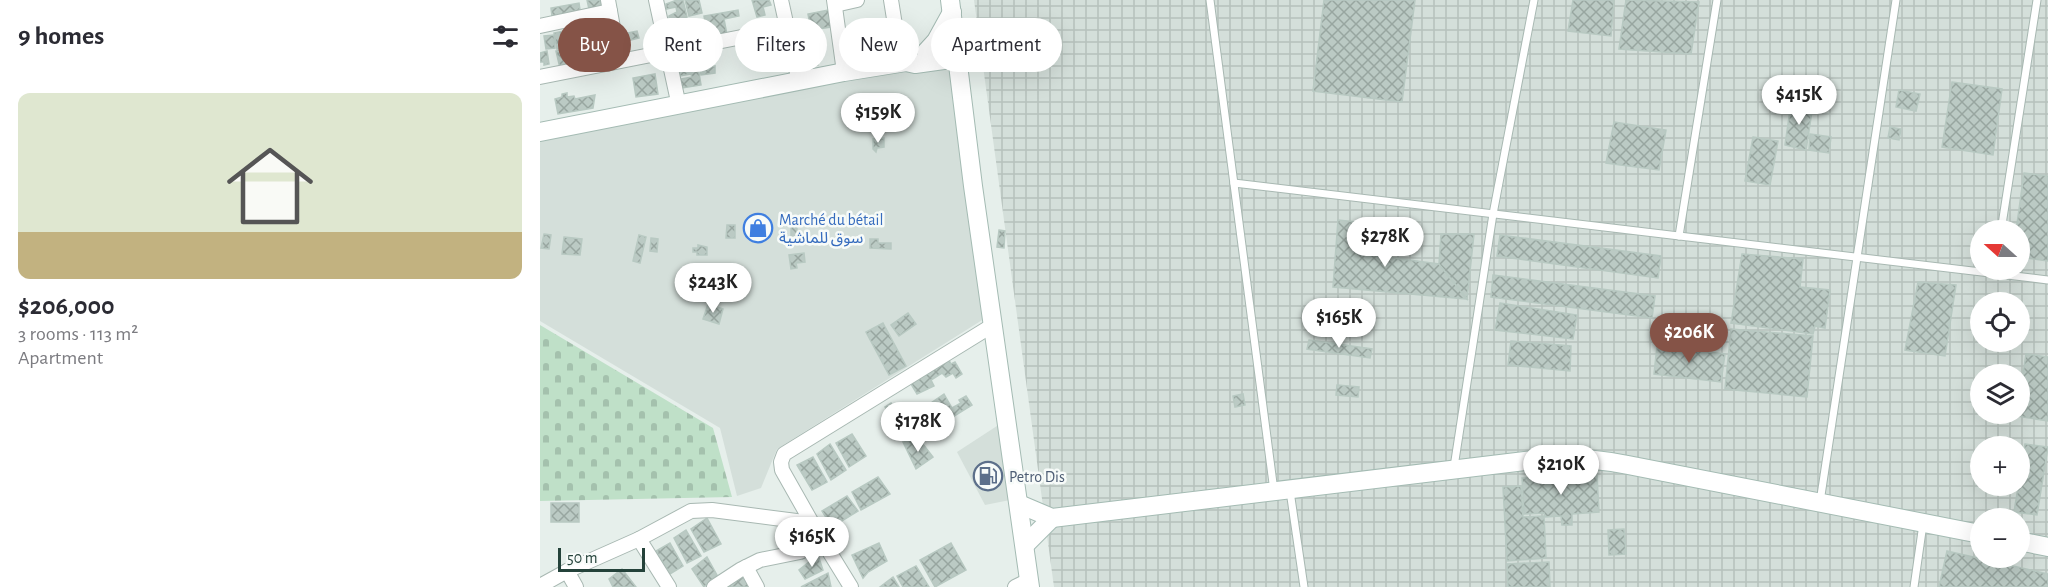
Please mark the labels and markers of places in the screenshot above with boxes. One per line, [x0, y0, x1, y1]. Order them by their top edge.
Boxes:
pin: $415K [1757, 75, 1841, 126]
pin: $159K [836, 93, 920, 144]
shop icon: Marché du bétail سوق للماشية [742, 212, 774, 244]
place label: Marché du bétail سوق للماشية [779, 212, 883, 247]
pin: $278K [1343, 217, 1427, 268]
pin: $243K [671, 263, 755, 314]
pin: $165K [1297, 298, 1381, 349]
pin: $206K [1647, 313, 1731, 364]
pin: $178K [876, 402, 960, 453]
pin: $210K [1519, 445, 1603, 496]
fuel station icon: Petro Dis [972, 460, 1004, 492]
place label: Petro Dis [1009, 469, 1065, 485]
pin: $165K [770, 517, 854, 568]

